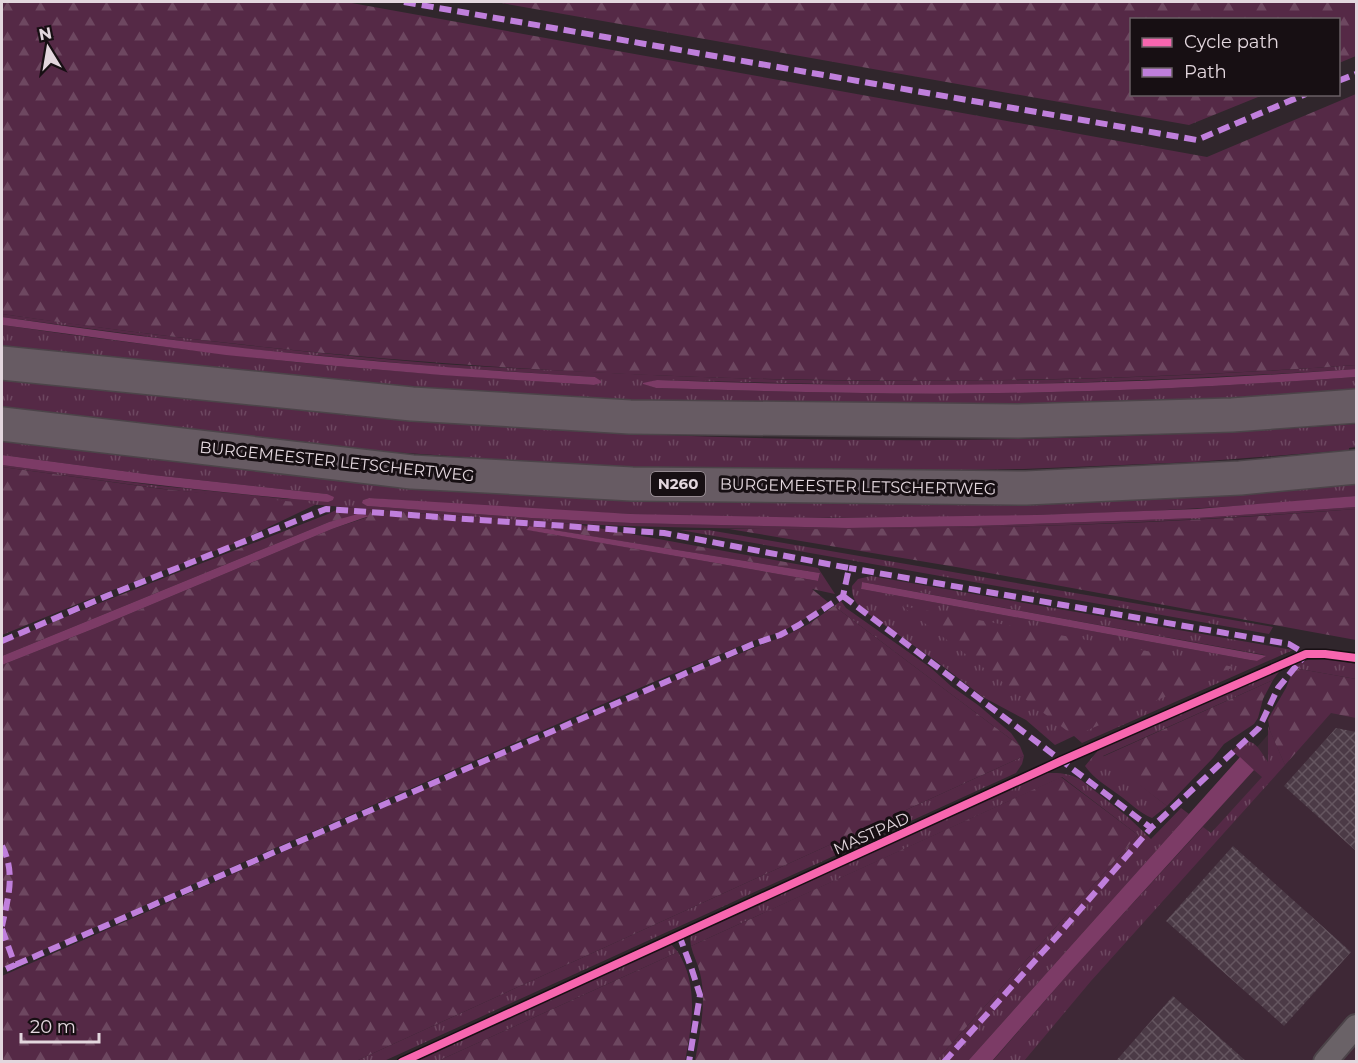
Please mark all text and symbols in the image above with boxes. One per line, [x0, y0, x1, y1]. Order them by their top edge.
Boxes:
north arrow [18, 18, 78, 78]
legend [1130, 18, 1340, 96]
text: N [37, 23, 53, 44]
text: Cycle path [1184, 31, 1279, 53]
text: Path [1184, 61, 1227, 83]
street label: BURGEMEESTER LETSCHERTWEG [198, 438, 475, 485]
road number: N260 [651, 472, 705, 496]
street label: BURGEMEESTER LETSCHERTWEG [720, 475, 996, 498]
street label: MASTPAD [830, 808, 912, 859]
scale bar [21, 1006, 99, 1044]
text: 20 m [30, 1016, 76, 1038]

